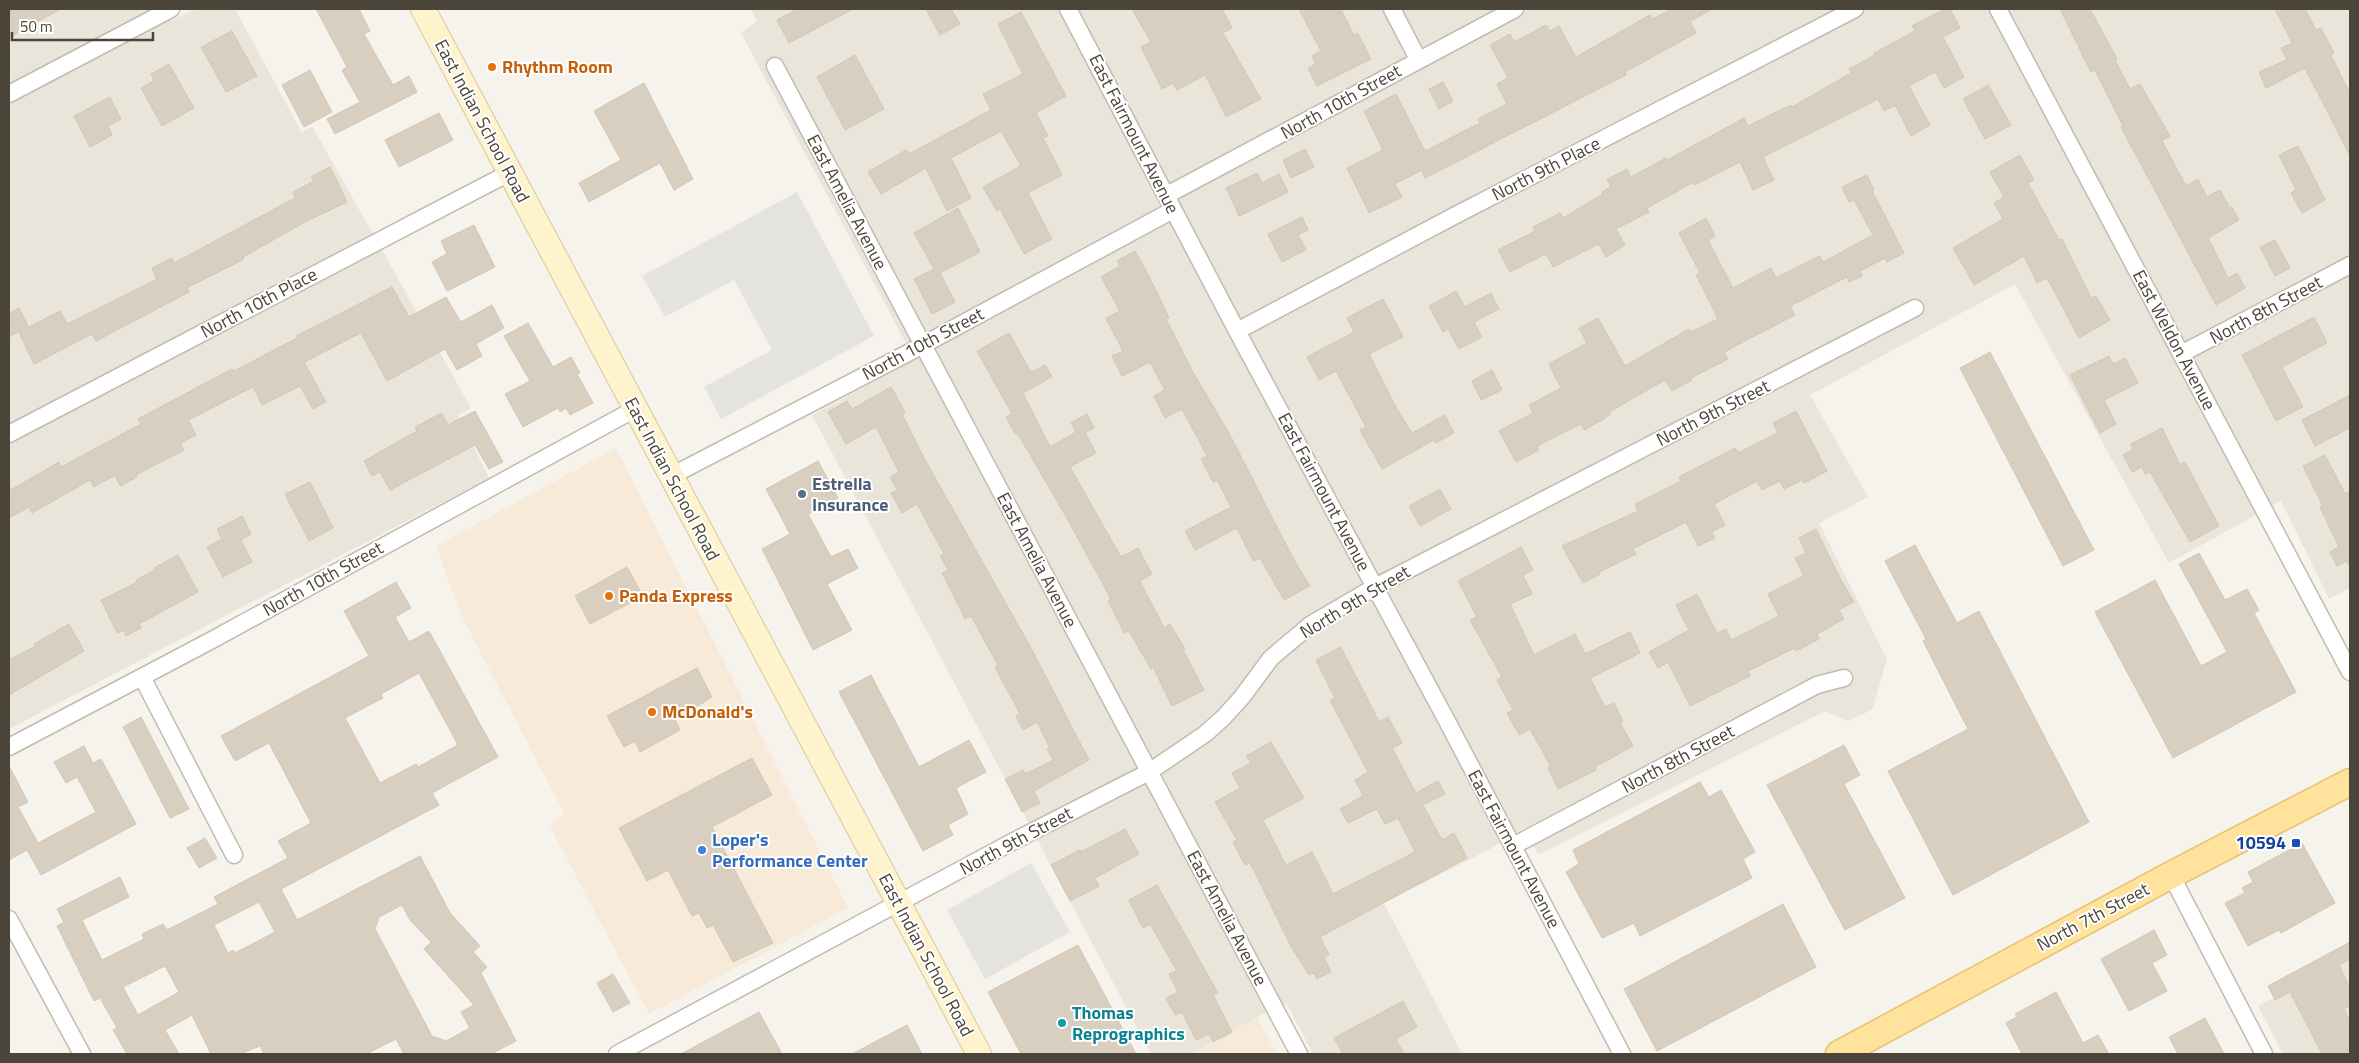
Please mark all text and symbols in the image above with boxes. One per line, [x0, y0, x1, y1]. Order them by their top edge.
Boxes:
scale bar [12, 10, 154, 42]
text: 50 m [20, 15, 53, 38]
street label: East Indian School Road [428, 34, 537, 207]
street label: East Fairmount Avenue [1082, 49, 1186, 218]
place label: Rhythm Room [502, 53, 613, 80]
street label: North 10th Street [1275, 57, 1407, 146]
marker: Rhythm Room [486, 61, 498, 73]
street label: East Amelia Avenue [800, 129, 895, 274]
street label: North 9th Place [1487, 130, 1605, 207]
street label: North 10th Place [196, 260, 322, 345]
street label: East Weldon Avenue [2126, 265, 2223, 415]
street label: North 8th Street [2205, 268, 2328, 351]
street label: North 10th Street [857, 300, 989, 387]
street label: North 9th Street [1651, 372, 1775, 453]
street label: East Indian School Road [618, 392, 727, 565]
street label: East Fairmount Avenue [1271, 408, 1378, 576]
place label: Estrella Insurance [812, 470, 889, 518]
street label: East Amelia Avenue [990, 487, 1085, 632]
marker: Estrella Insurance [796, 488, 808, 500]
street label: North 10th Street [257, 534, 389, 623]
street label: North 9th Street [1295, 558, 1415, 645]
place label: Panda Express [619, 582, 733, 609]
marker: Panda Express [603, 590, 615, 602]
place label: McDonald's [662, 698, 753, 725]
marker: McDonald's [646, 706, 658, 718]
street label: North 8th Street [1617, 717, 1740, 800]
street label: East Fairmount Avenue [1461, 765, 1568, 933]
street label: North 9th Street [955, 799, 1078, 882]
place label: Loper's Performance Center [712, 826, 868, 874]
place label: 10594 [2236, 829, 2286, 856]
marker: 10594 [2290, 837, 2302, 849]
marker: Loper's Performance Center [696, 844, 708, 856]
street label: East Amelia Avenue [1180, 845, 1275, 990]
street label: East Indian School Road [872, 868, 981, 1041]
street label: North 7th Street [2032, 875, 2155, 958]
place label: Thomas Reprographics [1072, 999, 1185, 1047]
marker: Thomas Reprographics [1056, 1017, 1068, 1029]

